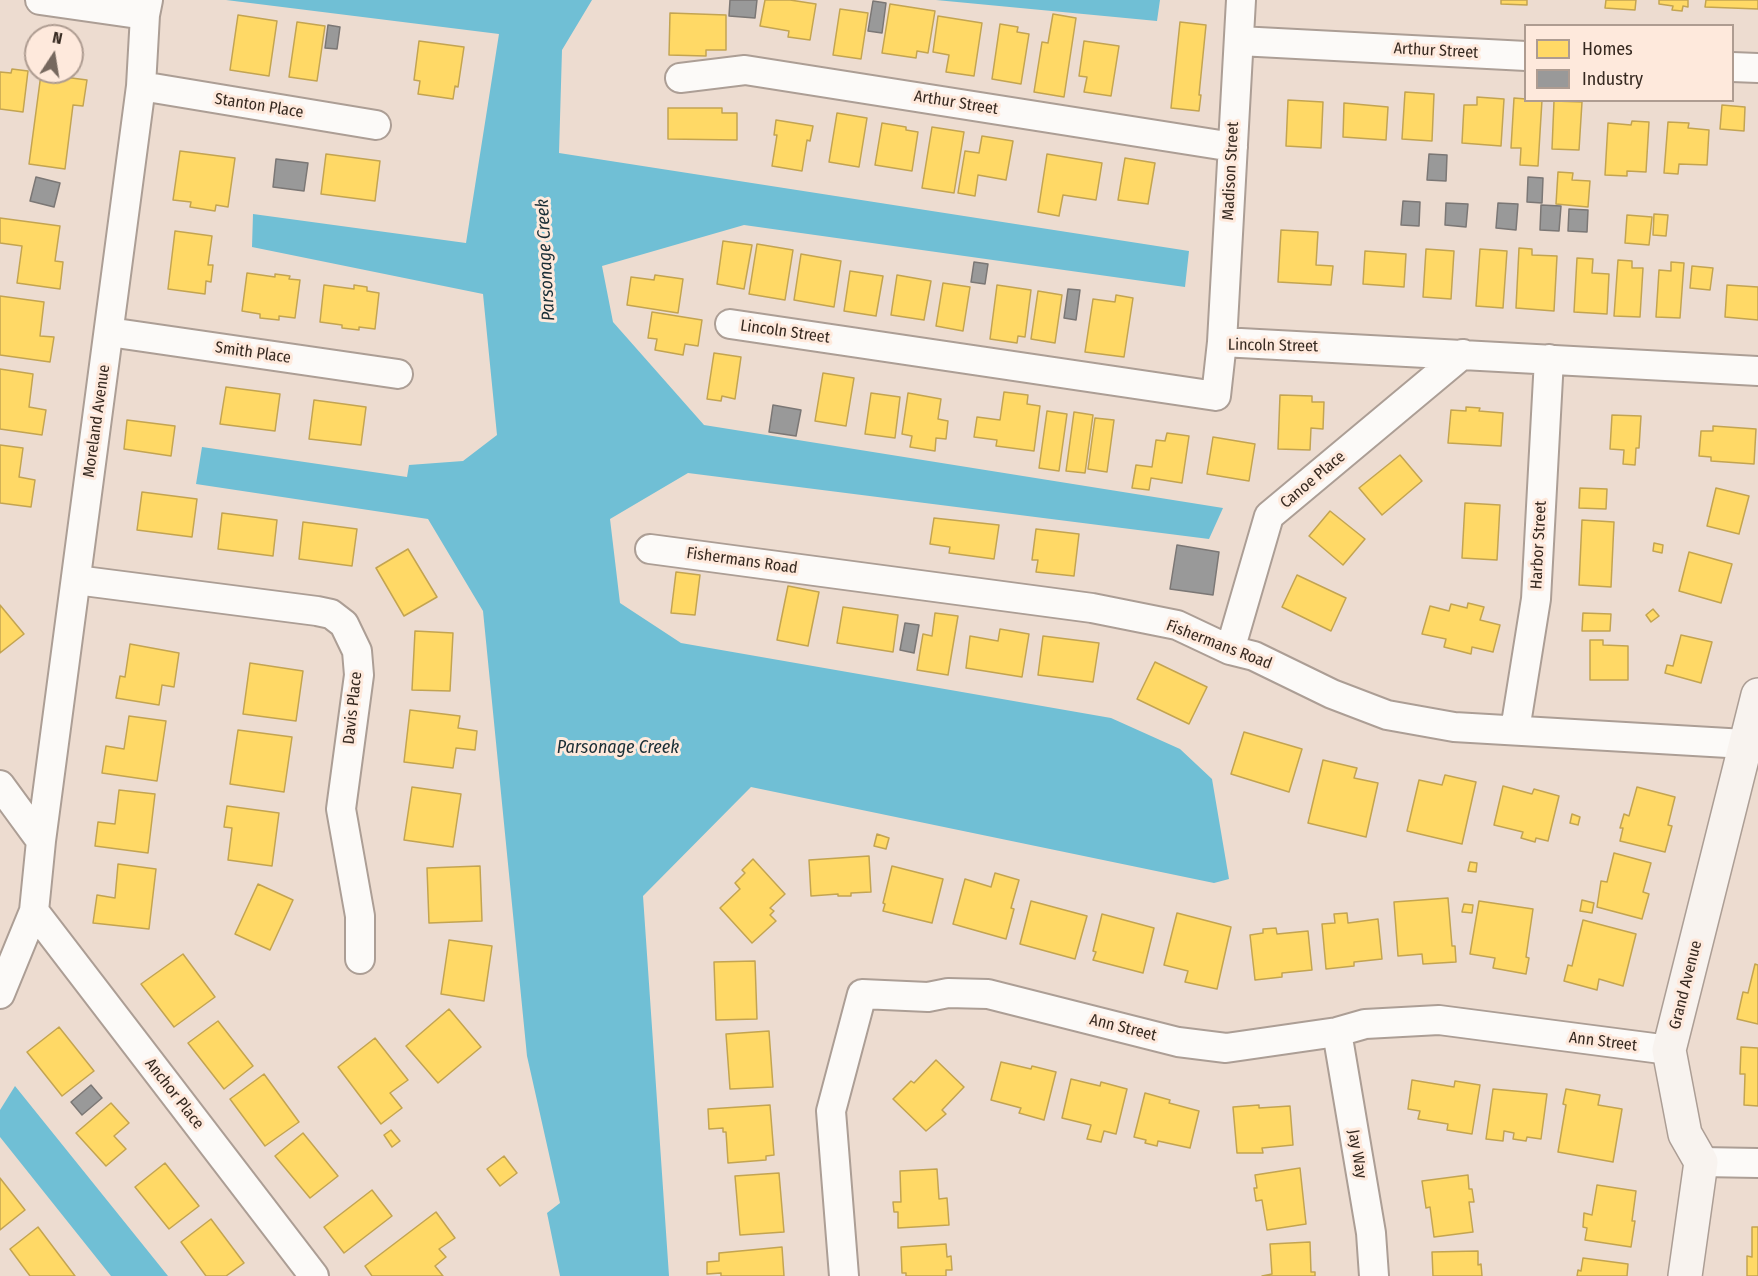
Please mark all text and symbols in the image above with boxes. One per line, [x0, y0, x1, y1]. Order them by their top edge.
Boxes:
north arrow [24, 24, 84, 84]
legend [1524, 24, 1734, 102]
text: N [51, 28, 64, 48]
text: Homes [1582, 38, 1633, 60]
street label: Arthur Street [1393, 39, 1479, 63]
text: Industry [1582, 68, 1643, 90]
street label: Arthur Street [913, 87, 999, 119]
street label: Stanton Place [213, 90, 305, 122]
street label: Madison Street [1219, 121, 1243, 221]
water label: Parsonage Creek [532, 198, 560, 322]
street label: Lincoln Street [739, 316, 831, 348]
street label: Lincoln Street [1228, 336, 1318, 356]
street label: Smith Place [214, 338, 292, 368]
street label: Moreland Avenue [80, 363, 114, 479]
street label: Canoe Place [1277, 447, 1349, 513]
street label: Harbor Street [1527, 500, 1551, 590]
street label: Fishermans Road [685, 544, 799, 578]
street label: Fishermans Road [1163, 616, 1275, 674]
street label: Davis Place [340, 671, 366, 745]
water label: Parsonage Creek [557, 737, 679, 759]
street label: Grand Avenue [1666, 939, 1706, 1031]
street label: Ann Street [1088, 1010, 1158, 1046]
street label: Ann Street [1568, 1028, 1638, 1056]
street label: Anchor Place [140, 1055, 208, 1133]
street label: Jay Way [1343, 1128, 1371, 1180]

